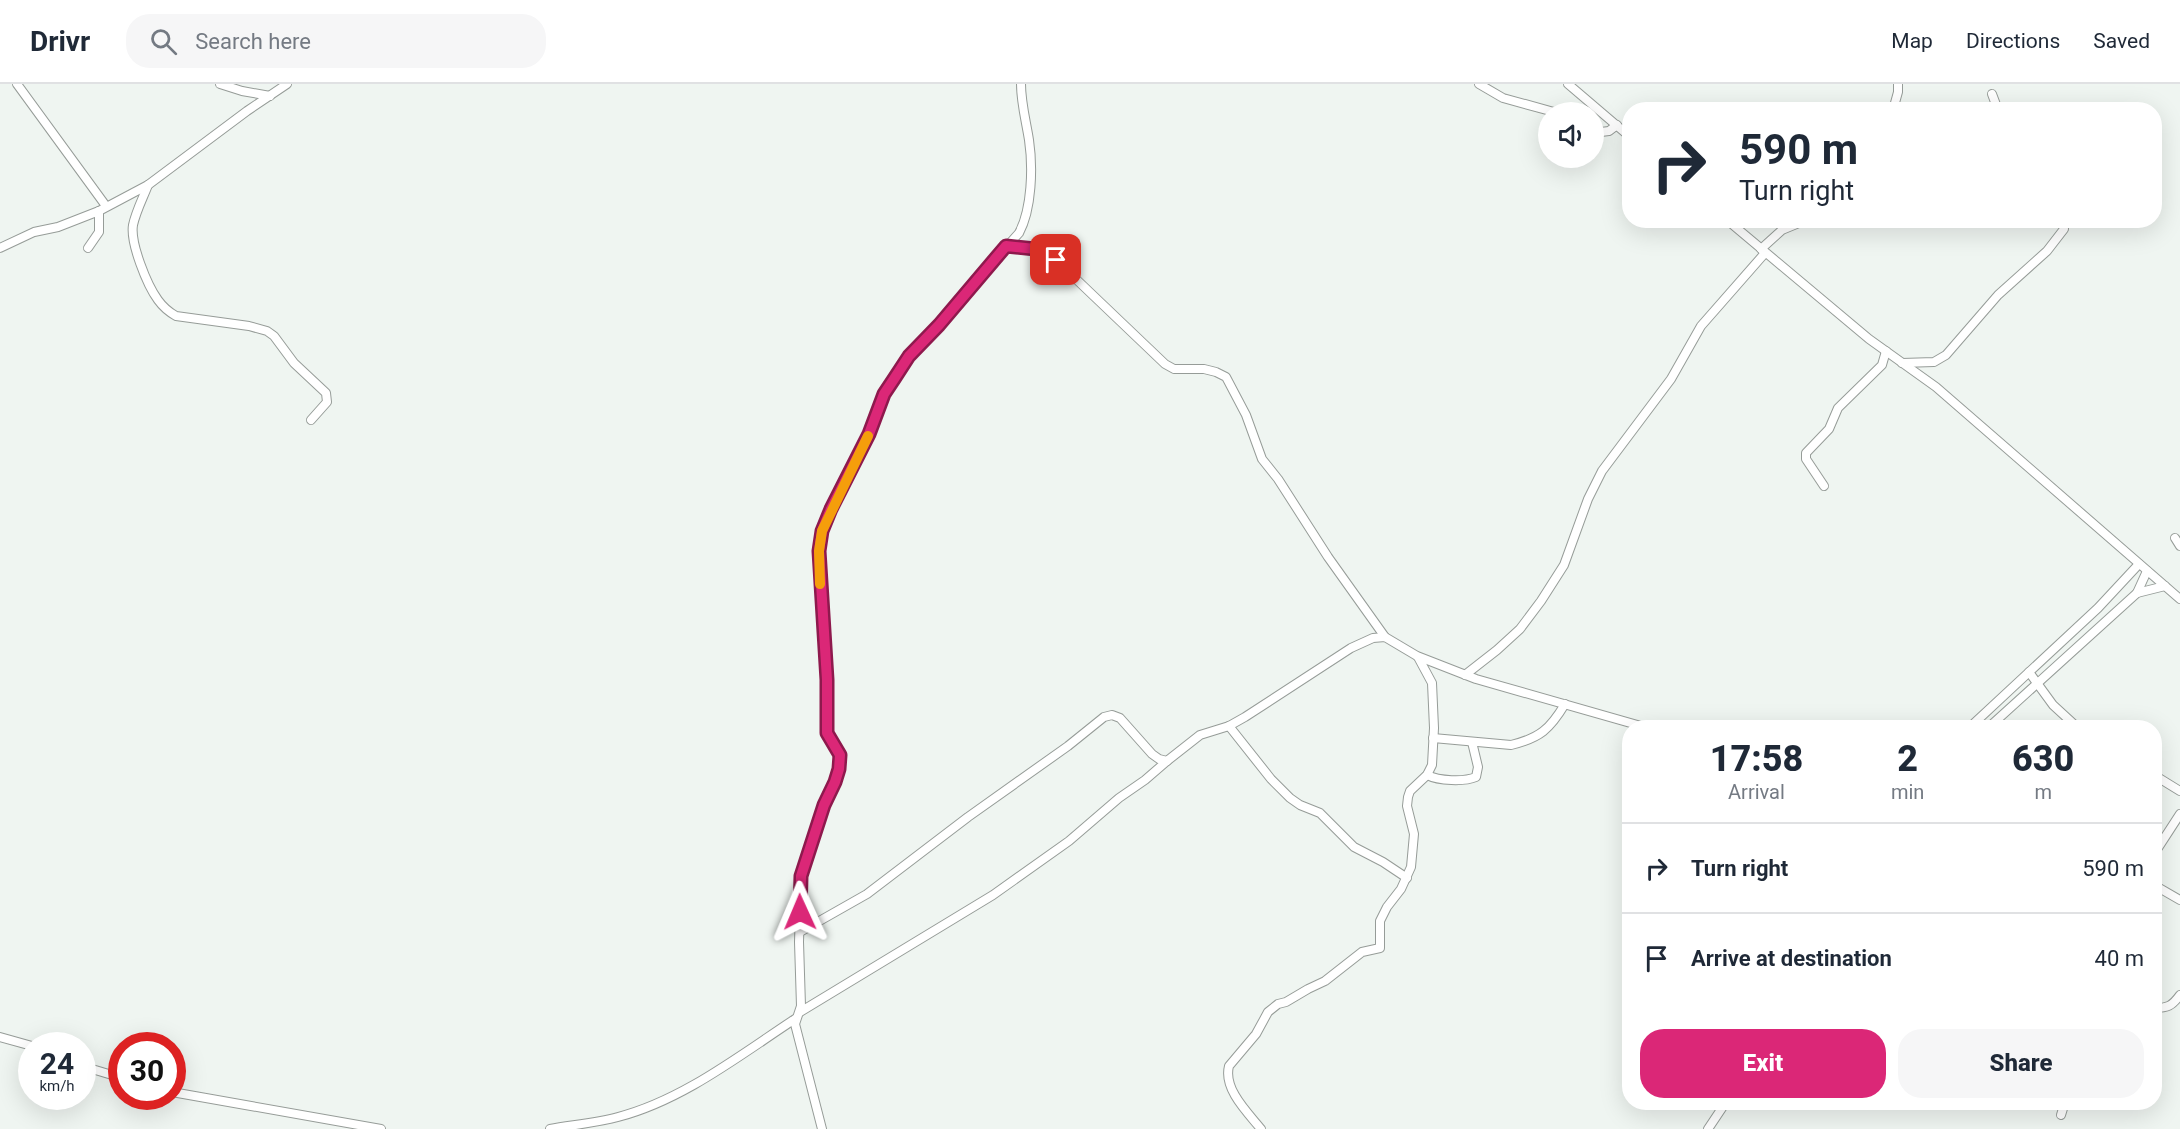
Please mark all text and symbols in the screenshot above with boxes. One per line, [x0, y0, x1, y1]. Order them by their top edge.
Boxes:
search box [126, 14, 546, 68]
text: Drivr [30, 25, 90, 58]
icon: search [147, 25, 180, 58]
text: Search here [195, 29, 311, 54]
text: Map [1891, 29, 1933, 53]
text: Directions [1966, 29, 2060, 53]
text: Saved [2093, 29, 2150, 53]
map controls [1538, 102, 1604, 168]
button: sound [1538, 102, 1604, 168]
text: 590 m [1739, 125, 1858, 174]
icon: right [1640, 126, 1718, 204]
text: Turn right [1739, 175, 1854, 207]
pin [1030, 234, 1081, 285]
icon: arrive [1039, 243, 1072, 276]
text: 17:58 [1710, 738, 1803, 780]
text: 2 [1897, 738, 1918, 780]
text: 630 [2012, 738, 2074, 780]
text: Arrival [1728, 780, 1785, 804]
text: min [1891, 780, 1924, 804]
text: m [2034, 780, 2052, 804]
icon: right [1640, 852, 1673, 885]
text: Turn right [1691, 856, 1788, 881]
text: 590 m [2082, 856, 2144, 881]
position arrow [768, 880, 832, 944]
icon: arrive [1640, 942, 1673, 975]
text: Arrive at destination [1691, 946, 1892, 971]
text: 40 m [2095, 946, 2144, 971]
button: Exit [1640, 1029, 1886, 1098]
button: Share [1898, 1029, 2144, 1098]
speed limit sign: 30 [108, 1032, 186, 1110]
text: 24 [40, 1046, 74, 1081]
text: km/h [39, 1077, 75, 1095]

